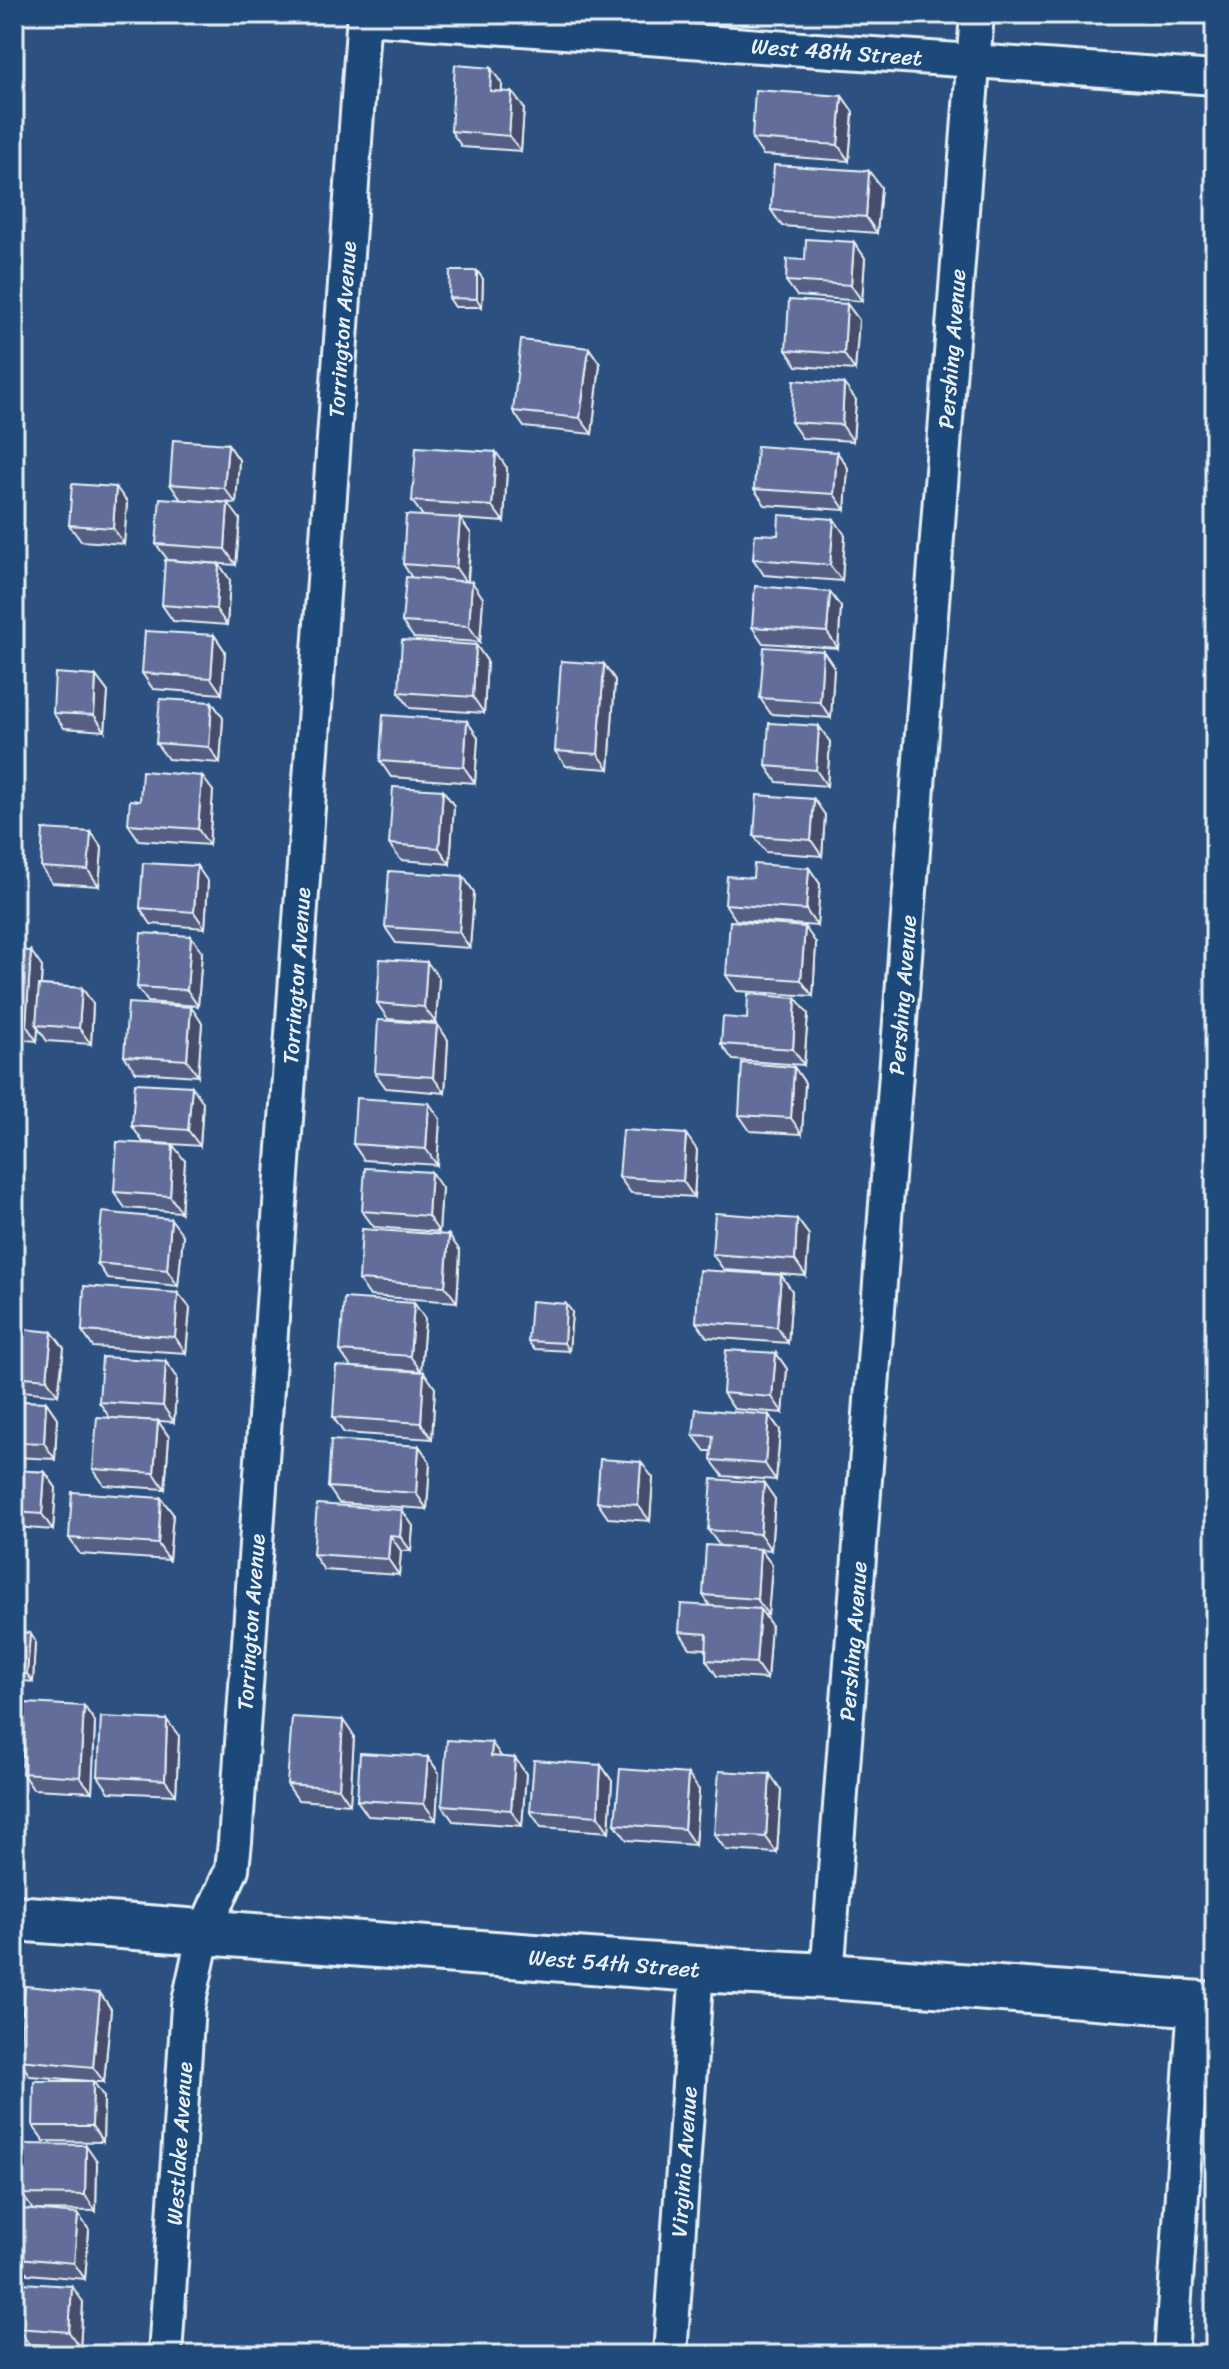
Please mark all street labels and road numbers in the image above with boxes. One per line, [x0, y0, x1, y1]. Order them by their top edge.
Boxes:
street label: West 48th Street [750, 26, 924, 77]
street label: Torrington Avenue [317, 239, 368, 419]
street label: Pershing Avenue [926, 267, 977, 430]
street label: Torrington Avenue [271, 886, 322, 1065]
street label: Pershing Avenue [877, 913, 928, 1076]
street label: Torrington Avenue [225, 1532, 277, 1712]
street label: Pershing Avenue [828, 1560, 879, 1722]
street label: West 54th Street [527, 1937, 702, 1989]
street label: Westlake Avenue [155, 2060, 204, 2226]
street label: Virginia Avenue [659, 2085, 709, 2238]

